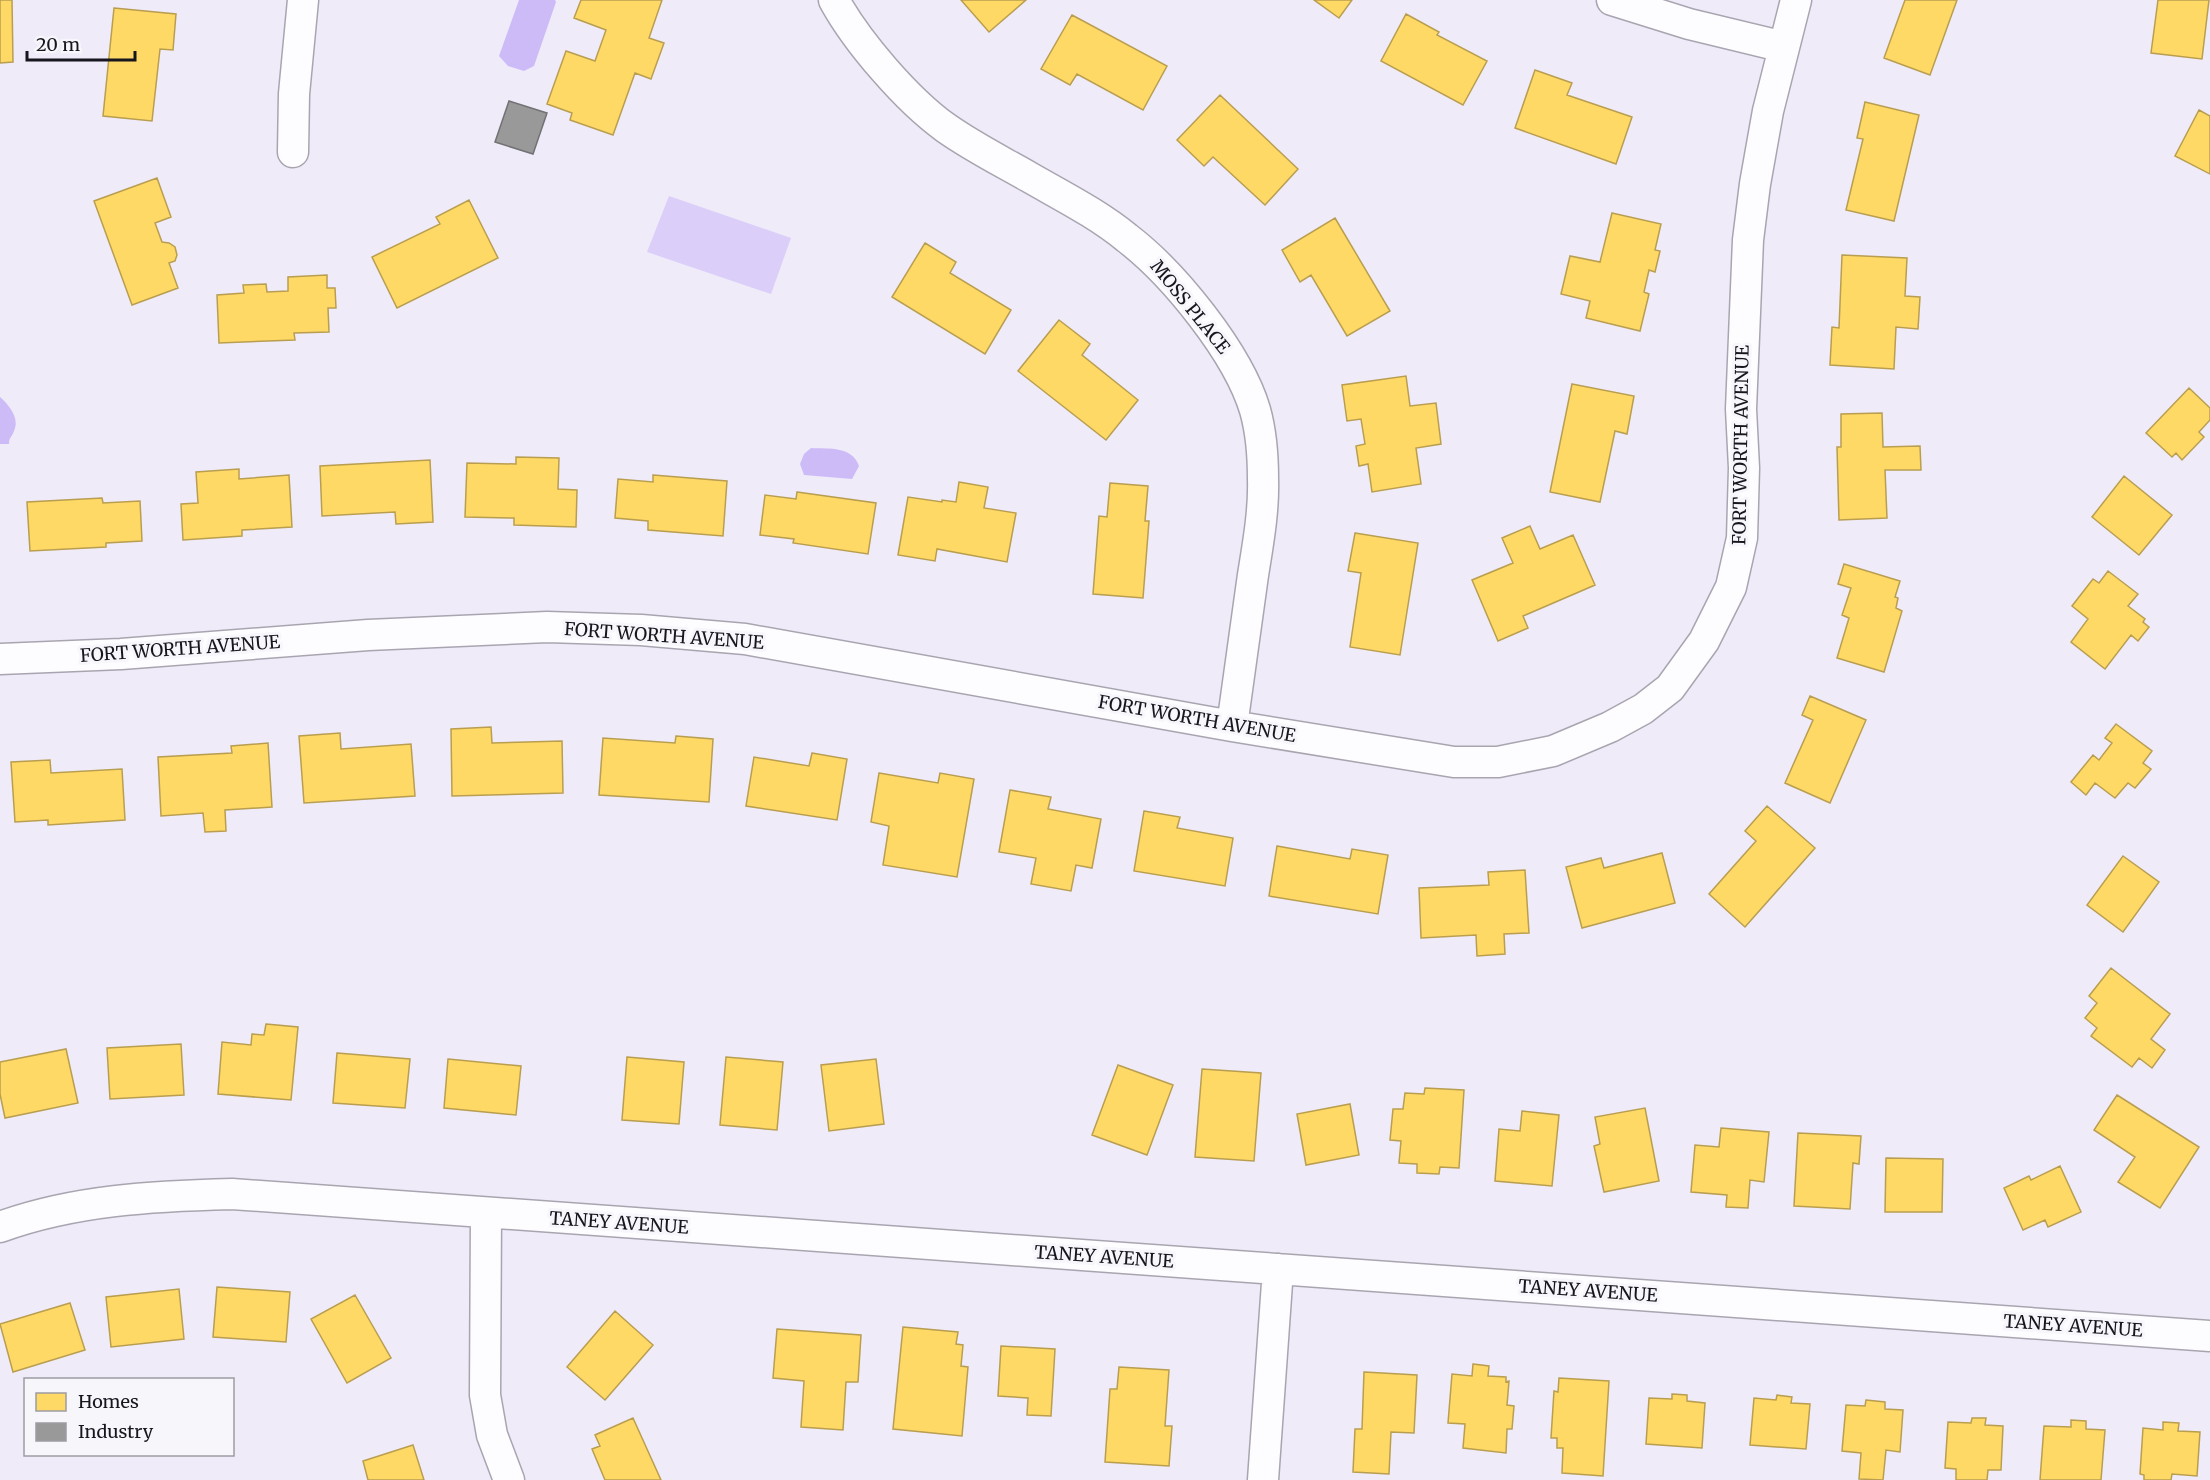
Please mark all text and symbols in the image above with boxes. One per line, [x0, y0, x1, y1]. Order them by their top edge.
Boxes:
scale bar [27, 24, 135, 62]
text: 20 m [36, 33, 80, 56]
street label: MOSS PLACE [1146, 255, 1236, 359]
street label: FORT WORTH AVENUE [1727, 344, 1754, 545]
street label: FORT WORTH AVENUE [563, 617, 765, 654]
street label: FORT WORTH AVENUE [79, 630, 281, 667]
street label: FORT WORTH AVENUE [1096, 690, 1298, 747]
street label: TANEY AVENUE [549, 1206, 690, 1239]
street label: TANEY AVENUE [1034, 1240, 1175, 1273]
street label: TANEY AVENUE [1518, 1274, 1659, 1307]
street label: TANEY AVENUE [2003, 1309, 2144, 1342]
legend [24, 1378, 234, 1456]
text: Homes [78, 1390, 139, 1413]
text: Industry [78, 1420, 154, 1443]

